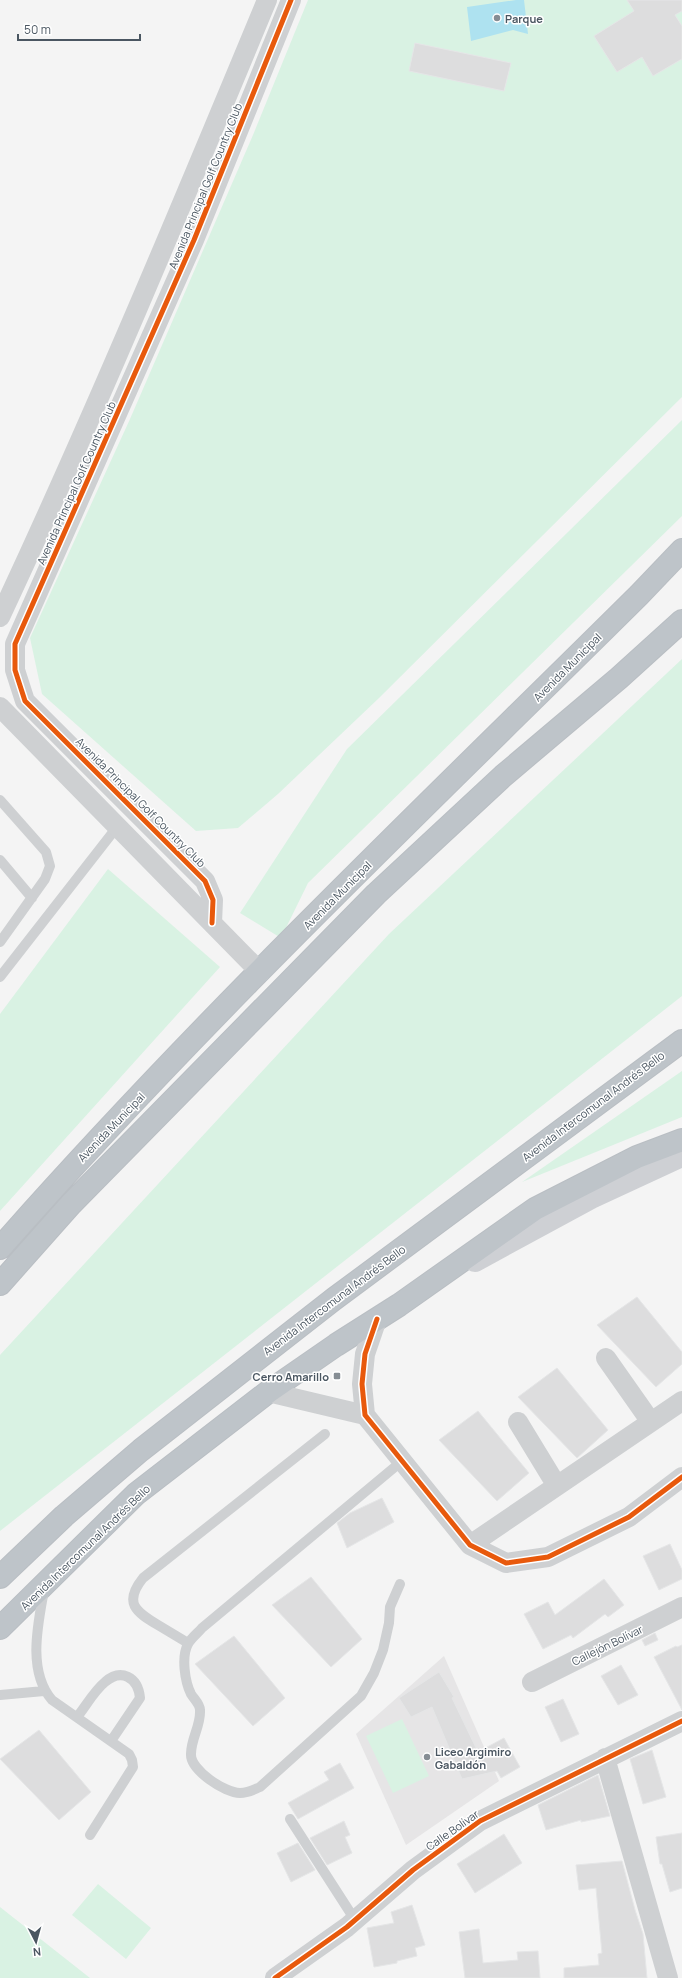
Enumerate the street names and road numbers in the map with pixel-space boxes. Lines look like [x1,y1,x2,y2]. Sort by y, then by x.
street label: Avenida Principal Golf Country Club [165,100,245,271]
street label: Avenida Principal Golf Country Club [33,398,119,567]
street label: Avenida Municipal [530,630,604,704]
street label: Avenida Principal Golf Country Club [73,734,210,871]
street label: Avenida Municipal [300,858,374,932]
street label: Avenida Intercomunal Andrés Bello [519,1047,668,1165]
street label: Avenida Municipal [74,1089,148,1165]
street label: Avenida Intercomunal Andrés Bello [260,1241,409,1359]
street label: Avenida Intercomunal Andrés Bello [17,1481,153,1613]
street label: Callejón Bolívar [569,1621,645,1669]
street label: Calle Bolívar [423,1806,481,1854]

